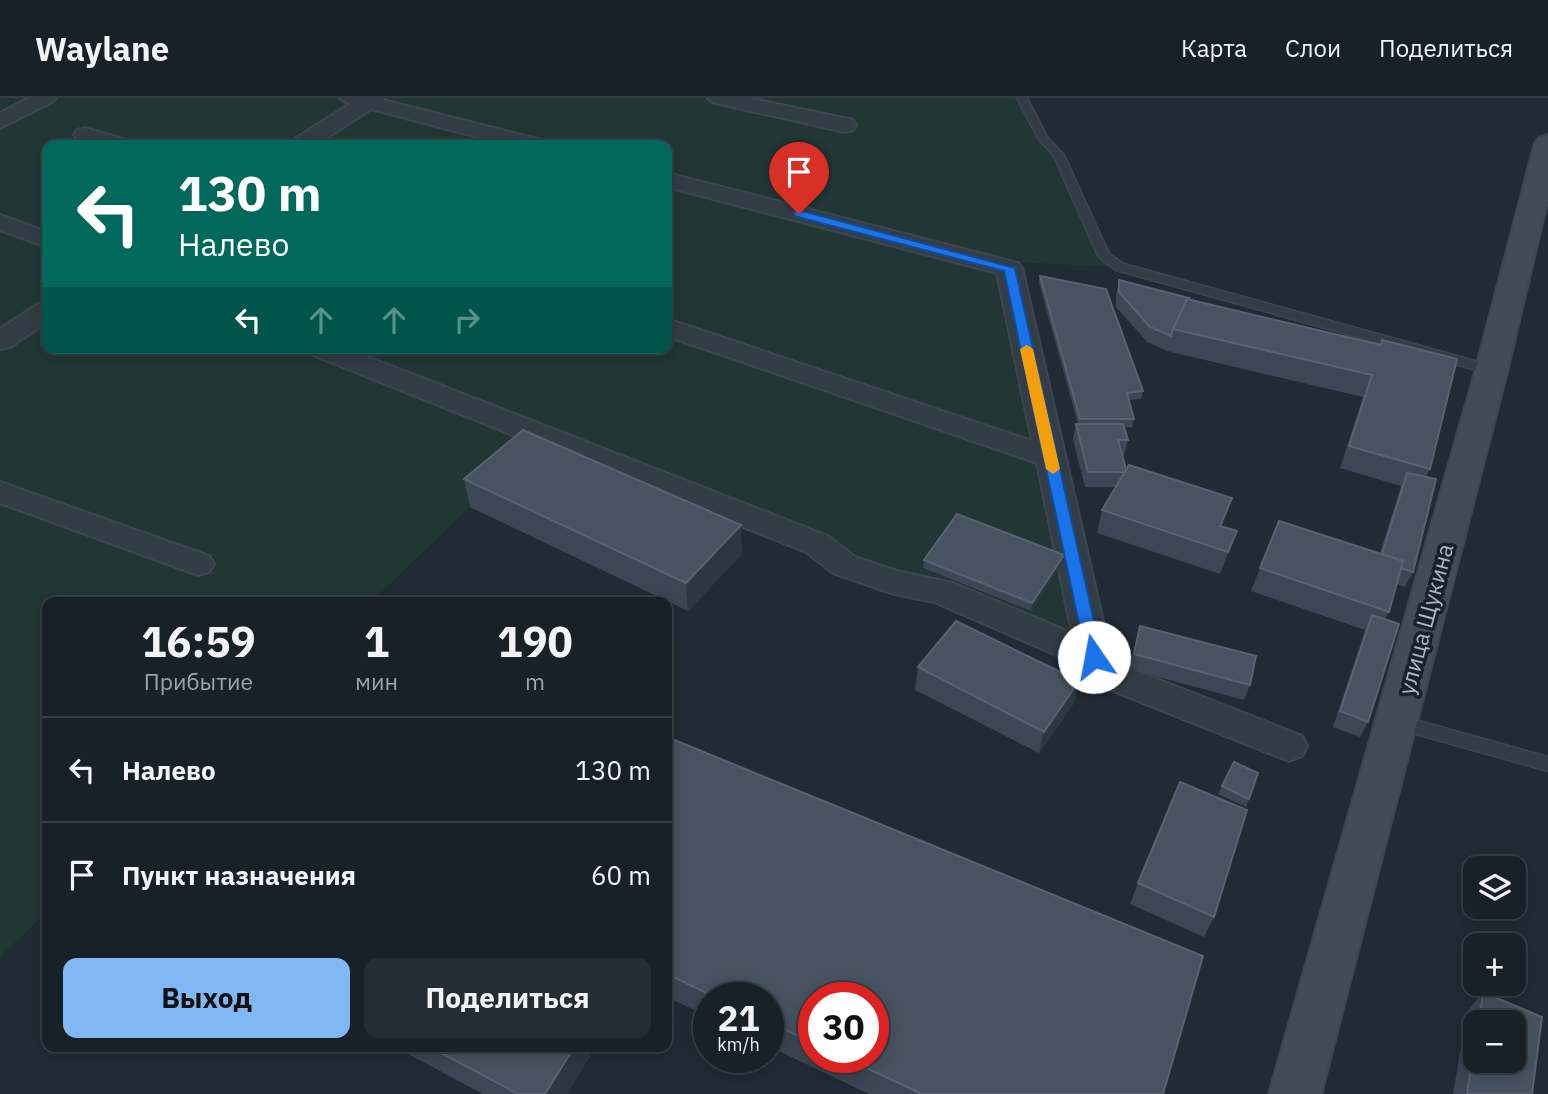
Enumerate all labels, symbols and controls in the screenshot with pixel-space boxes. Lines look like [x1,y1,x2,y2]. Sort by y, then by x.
text: Waylane [35,27,169,70]
text: Карта [1181,32,1247,64]
text: Слои [1285,32,1341,64]
text: Поделиться [1379,32,1513,64]
pin [769,142,829,214]
icon: arrive [780,153,818,191]
text: 130 m [178,161,322,224]
icon: left [63,168,154,259]
text: Налево [178,223,289,265]
icon: left [229,301,267,339]
icon: ahead [302,301,340,339]
icon: ahead [375,301,413,339]
icon: right [448,301,486,339]
street label: улица Щукина [1390,540,1460,698]
text: 16:59 [141,614,256,669]
text: 1 [364,614,389,669]
text: 190 [497,614,573,669]
position arrow [1057,620,1131,694]
text: Прибытие [144,666,253,696]
text: мин [355,666,398,696]
text: m [525,666,545,696]
icon: left [63,751,101,789]
text: Налево [122,753,216,787]
text: 130 m [575,753,651,787]
icon: arrive [63,856,101,894]
map controls [1463,856,1526,1073]
button: layers [1463,856,1526,919]
text: Пункт назначения [122,858,356,892]
text: 60 m [591,858,651,892]
button: + [1463,933,1526,996]
button: Выход [63,958,350,1038]
button: Поделиться [364,958,651,1038]
speed limit sign: 30 [798,982,889,1073]
text: 21 [717,995,760,1041]
button: − [1463,1010,1526,1073]
text: km/h [717,1033,760,1056]

